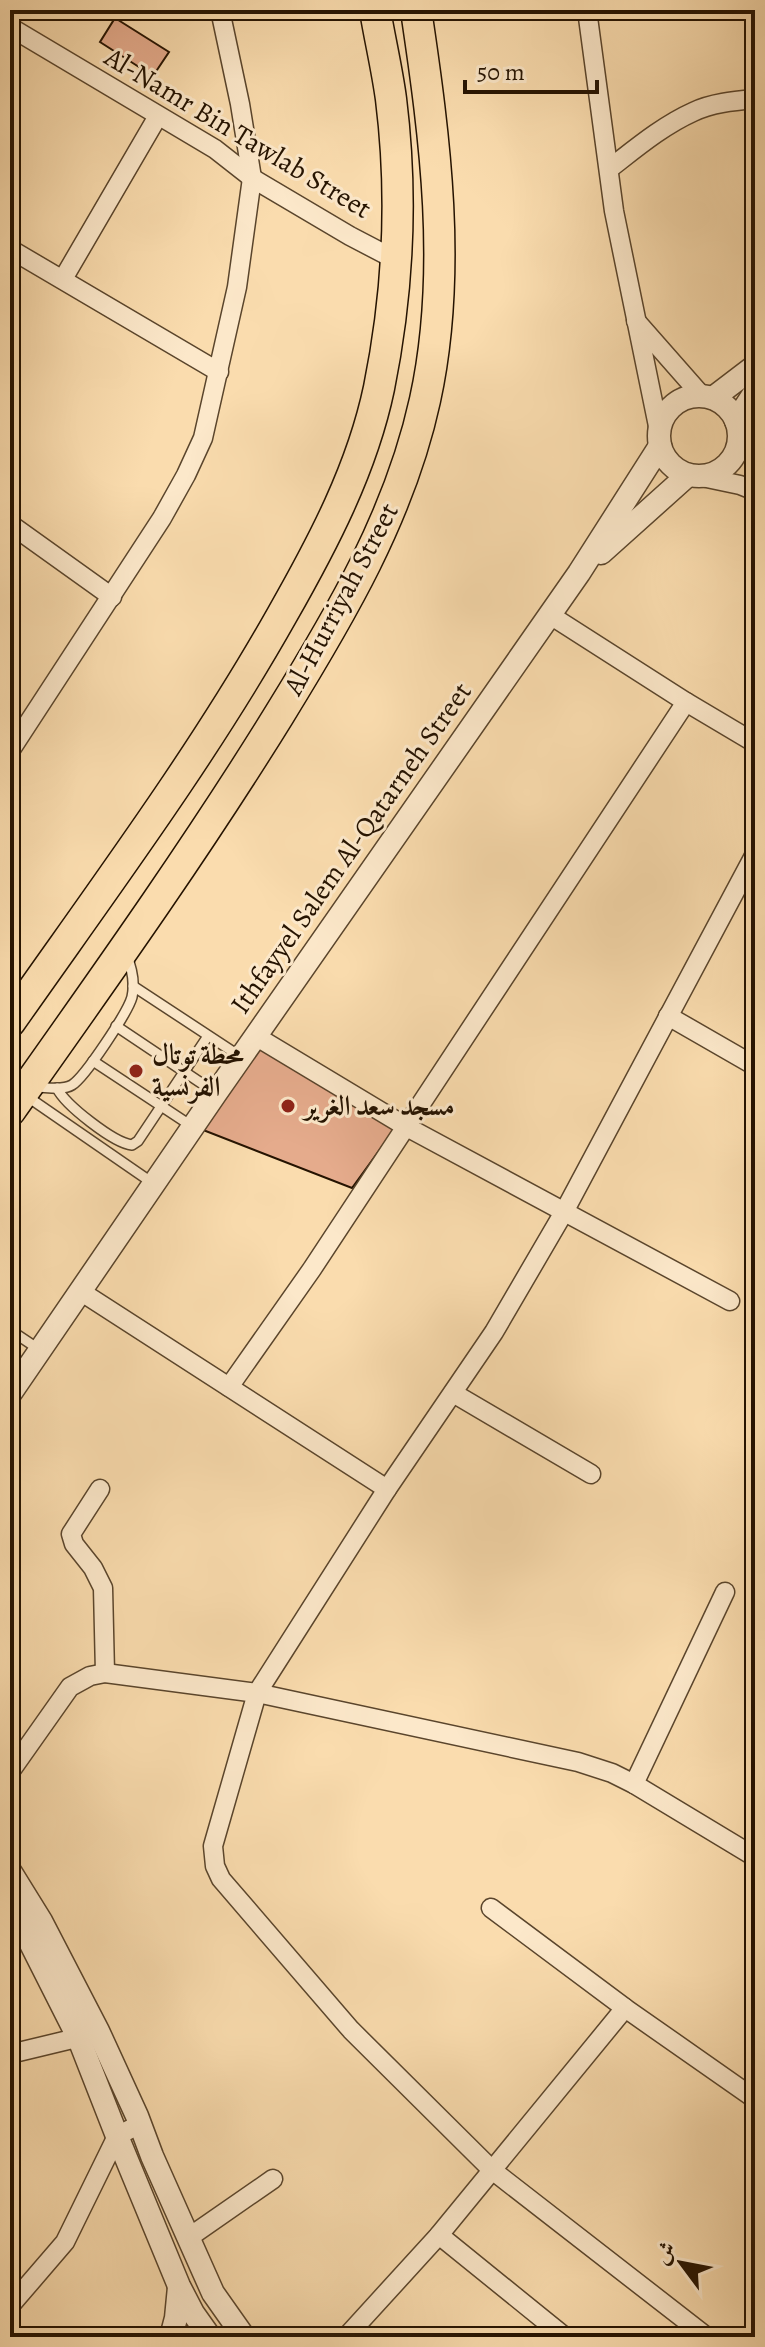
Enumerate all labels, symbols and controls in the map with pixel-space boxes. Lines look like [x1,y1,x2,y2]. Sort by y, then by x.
street label: Al-Namr Bin Tawlab Street [97,38,378,228]
scale bar [465,44,597,94]
text: 50 m [477,56,525,88]
street label: Al-Hurriyah Street [274,496,408,703]
street label: Ithfayyel Salem Al-Qatarneh Street [222,675,480,1021]
place label: محطة توتال الفرنسية [152,1036,245,1106]
marker: محطة توتال الفرنسية [127,1062,145,1080]
place label: مسجد سعد الغرير [301,1087,455,1125]
marker: مسجد سعد الغرير [279,1097,297,1115]
north arrow [641,2223,721,2303]
text: ش [646,2236,683,2270]

